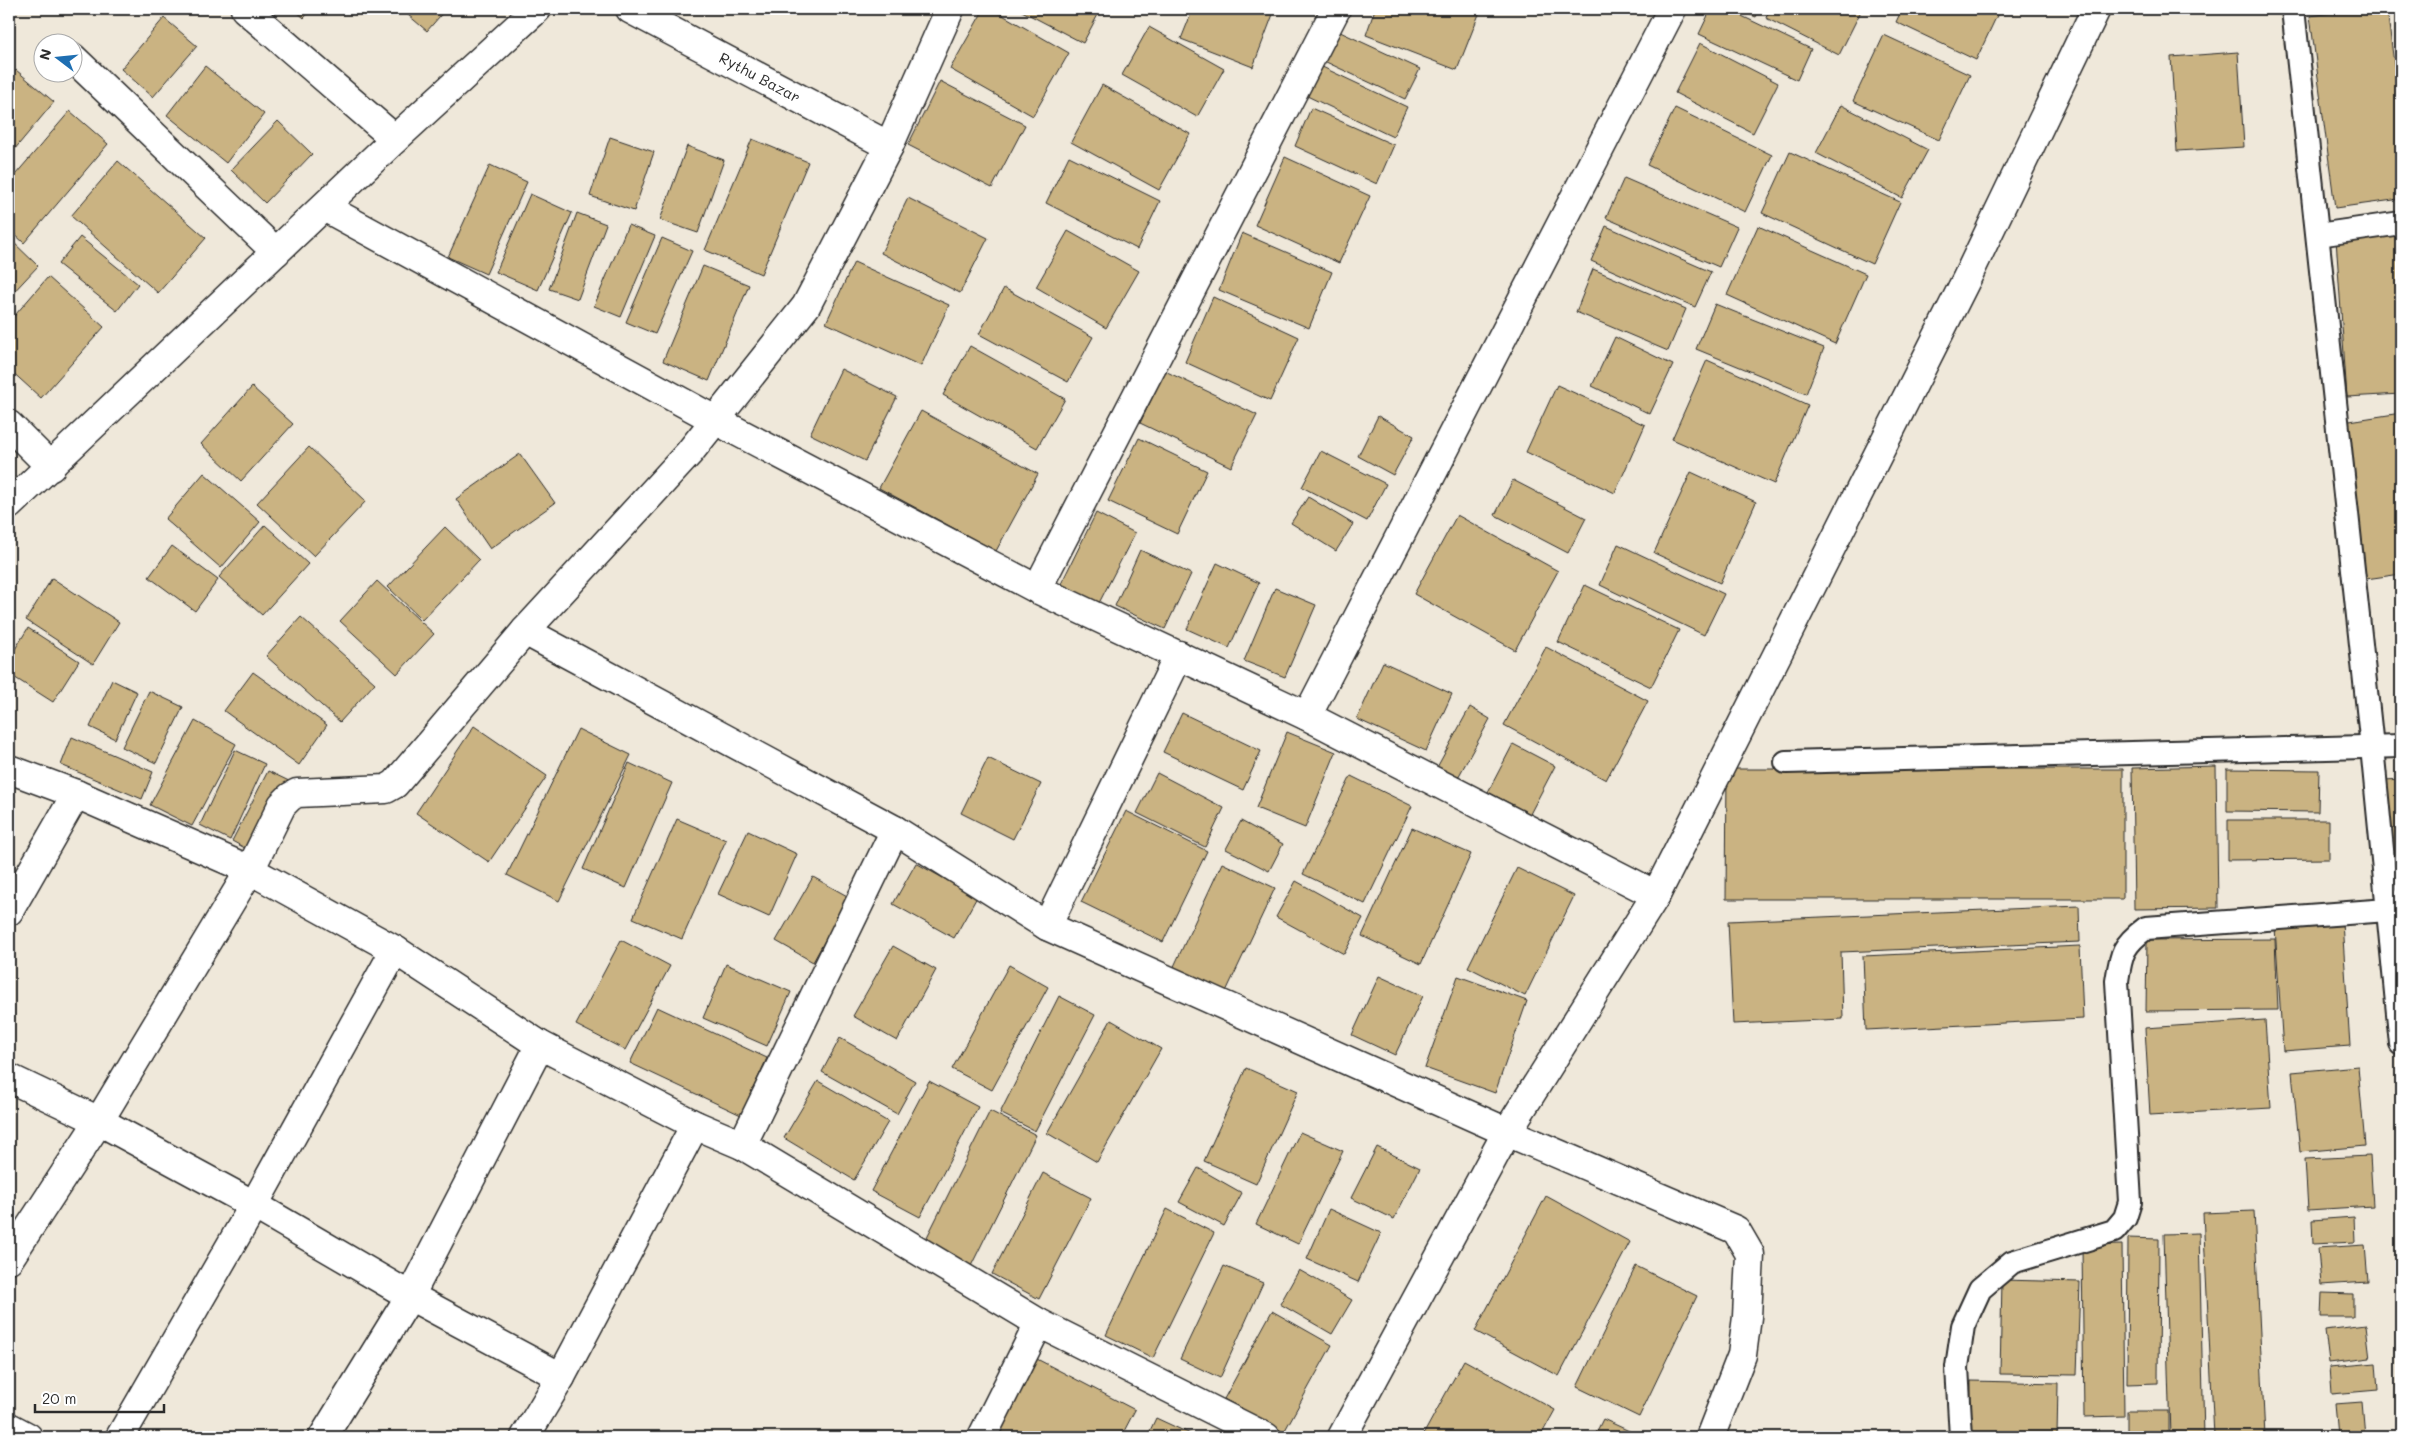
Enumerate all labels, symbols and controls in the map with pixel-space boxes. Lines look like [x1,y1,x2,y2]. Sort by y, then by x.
north arrow [32,32,82,82]
text: N [34,47,56,62]
street label: Rythu Bazar [716,47,804,107]
scale bar [35,1381,164,1413]
text: 20 m [42,1388,76,1408]

